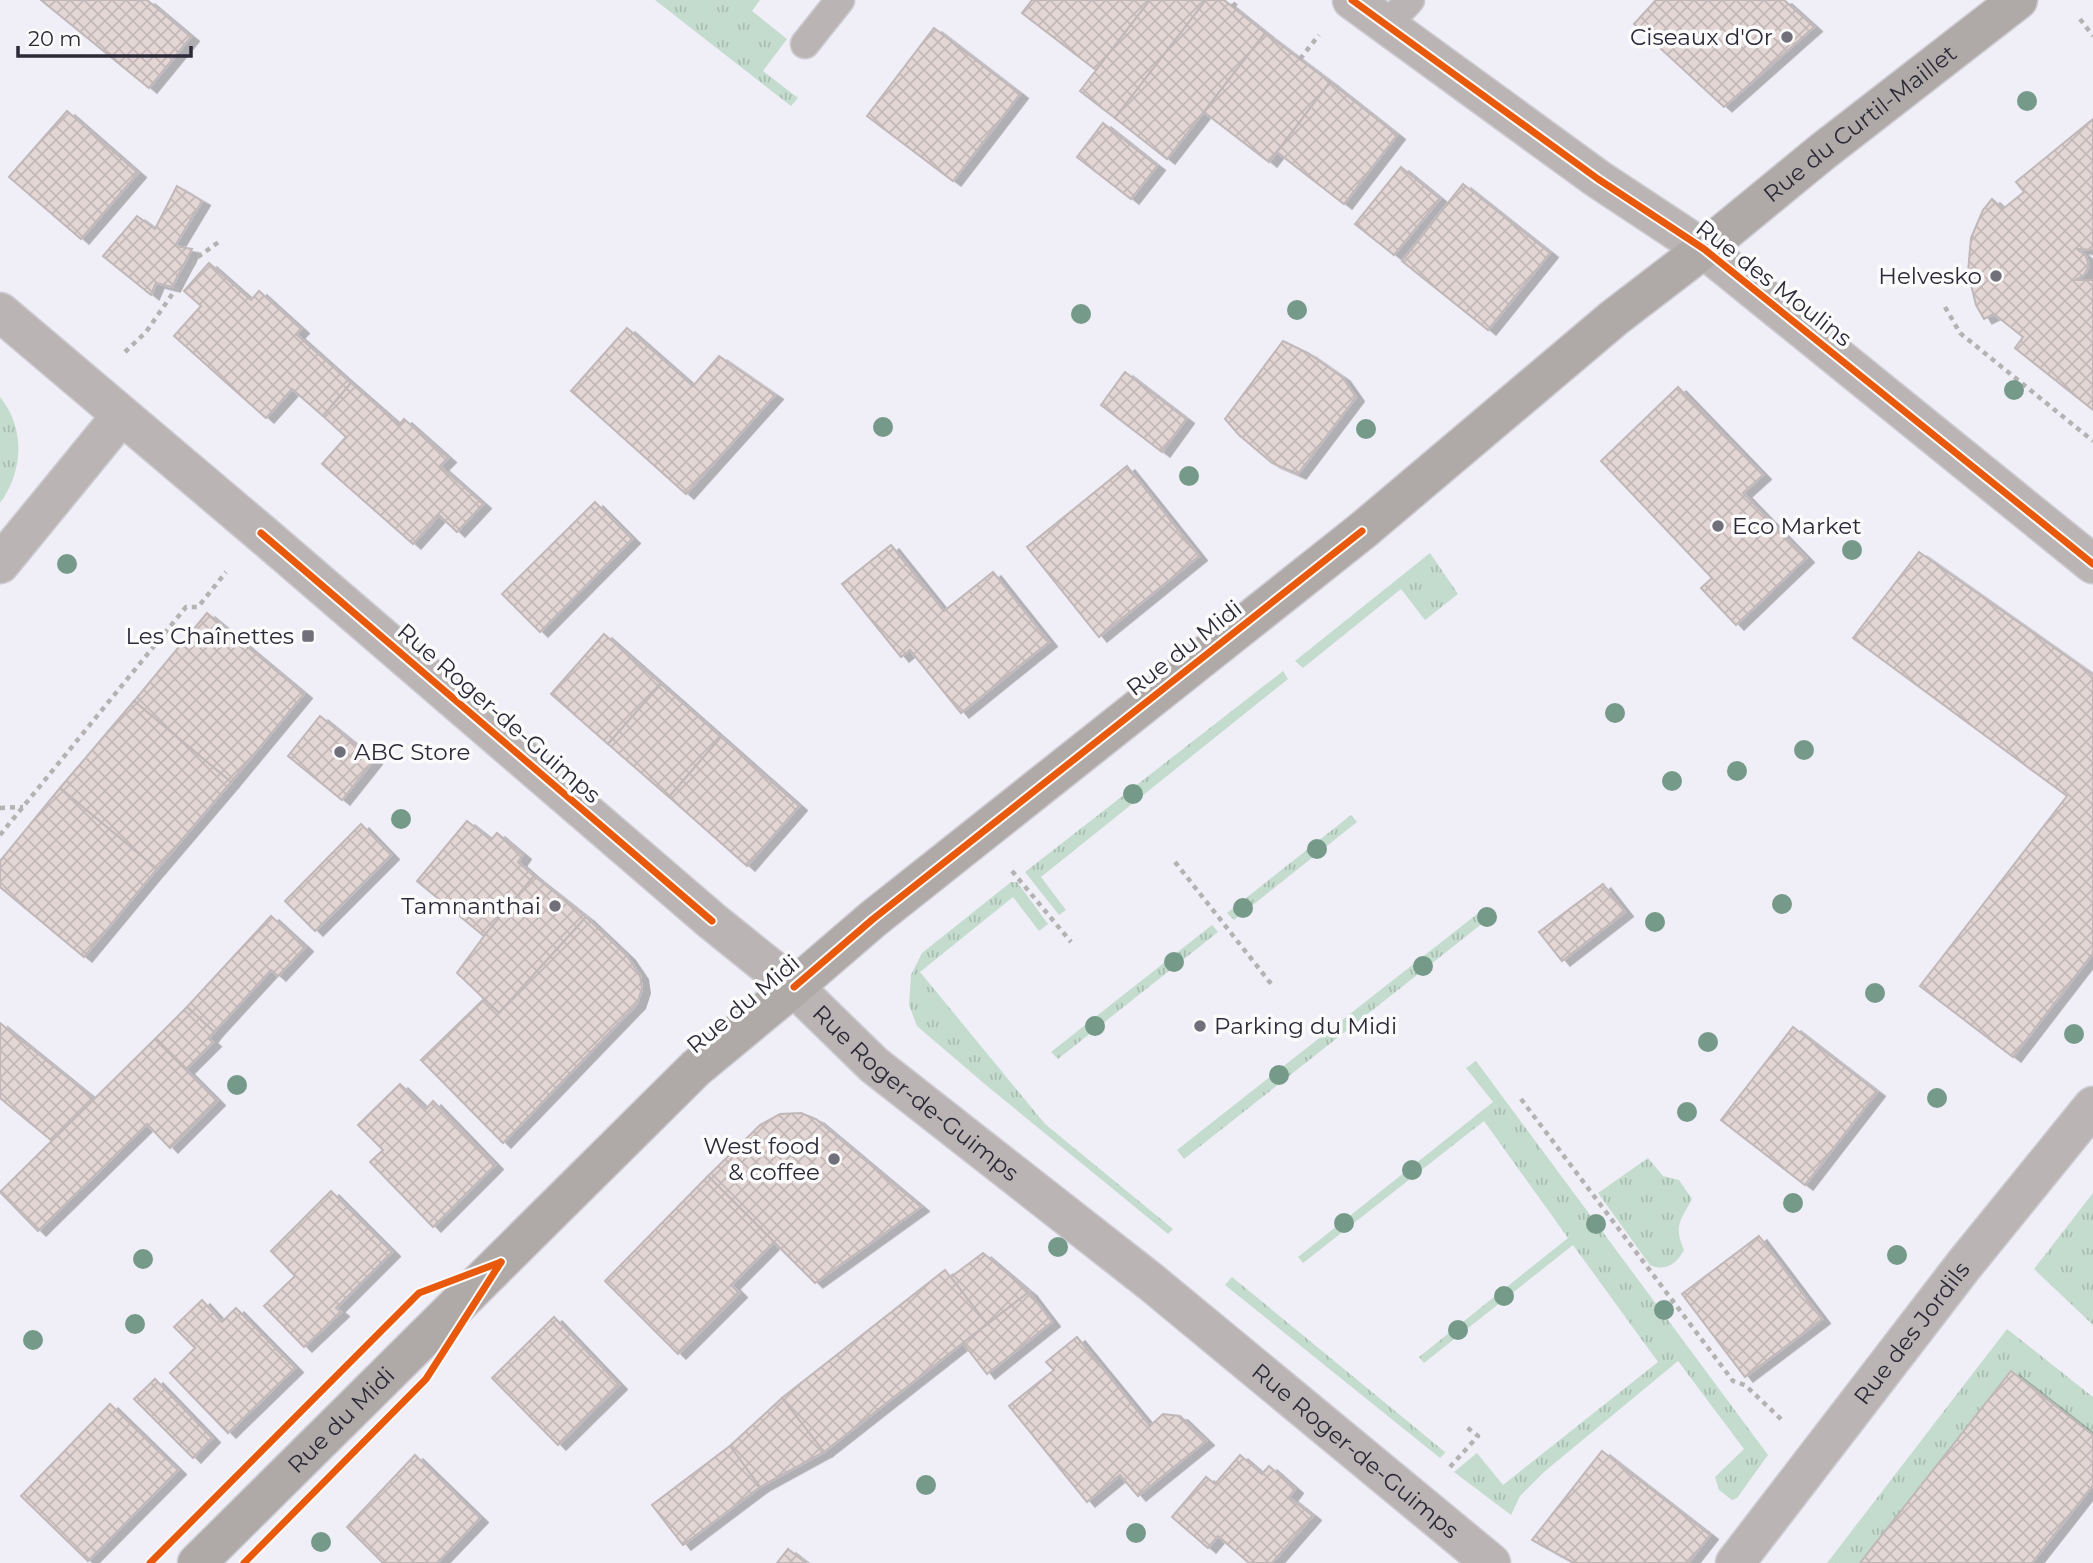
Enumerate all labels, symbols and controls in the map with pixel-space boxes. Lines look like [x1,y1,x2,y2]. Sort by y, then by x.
scale bar [18,14,191,58]
place label: Ciseaux d'Or [1630,23,1773,51]
text: 20 m [28,26,82,51]
marker: Ciseaux d'Or [1779,29,1795,45]
street label: Rue du Curtil-Maillet [1758,39,1962,208]
street label: Rue des Moulins [1691,214,1857,352]
place label: Helvesko [1878,262,1982,290]
marker: Helvesko [1988,268,2004,284]
place label: Eco Market [1732,512,1861,540]
marker: Eco Market [1710,518,1726,534]
street label: Rue du Midi [1121,594,1247,702]
street label: Rue Roger-de-Guimps [392,617,606,809]
place label: Les Chaînettes [125,622,294,650]
marker: Les Chaînettes [300,628,316,644]
place label: ABC Store [354,738,470,766]
marker: ABC Store [332,744,348,760]
place label: Tamnanthai [401,892,541,920]
marker: Tamnanthai [547,898,563,914]
street label: Rue du Midi [681,949,805,1059]
street label: Rue Roger-de-Guimps [807,999,1024,1187]
place label: Parking du Midi [1214,1012,1397,1040]
marker: Parking du Midi [1192,1018,1208,1034]
place label: West food & coffee [703,1132,820,1186]
marker: West food & coffee [826,1151,842,1167]
street label: Rue des Jordils [1848,1256,1975,1410]
street label: Rue Roger-de-Guimps [1246,1357,1465,1545]
street label: Rue du Midi [282,1361,400,1479]

